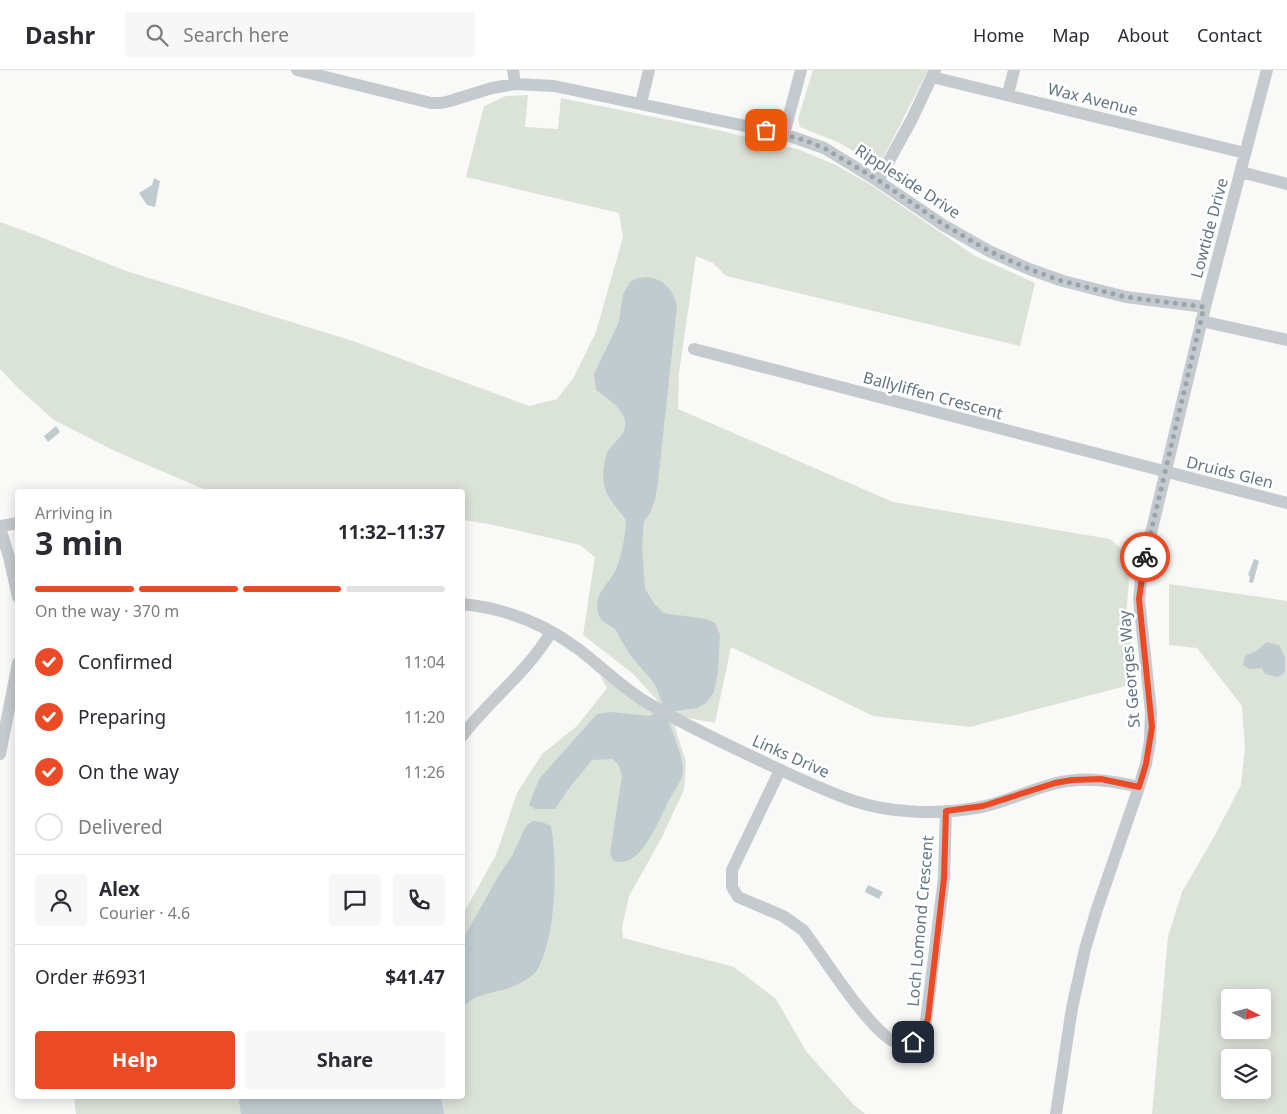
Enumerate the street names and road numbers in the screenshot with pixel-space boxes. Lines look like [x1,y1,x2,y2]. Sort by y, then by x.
street label: Wax Avenue [1046,77,1140,121]
street label: Rippleside Drive [851,139,965,223]
street label: Lowtide Drive [1185,175,1233,281]
street label: Ballyliffen Crescent [861,366,1005,424]
street label: Druids Glen [1184,451,1276,493]
street label: St Georges Way [1113,608,1145,729]
street label: Links Drive [749,729,833,783]
street label: Loch Lomond Crescent [902,834,938,1008]

